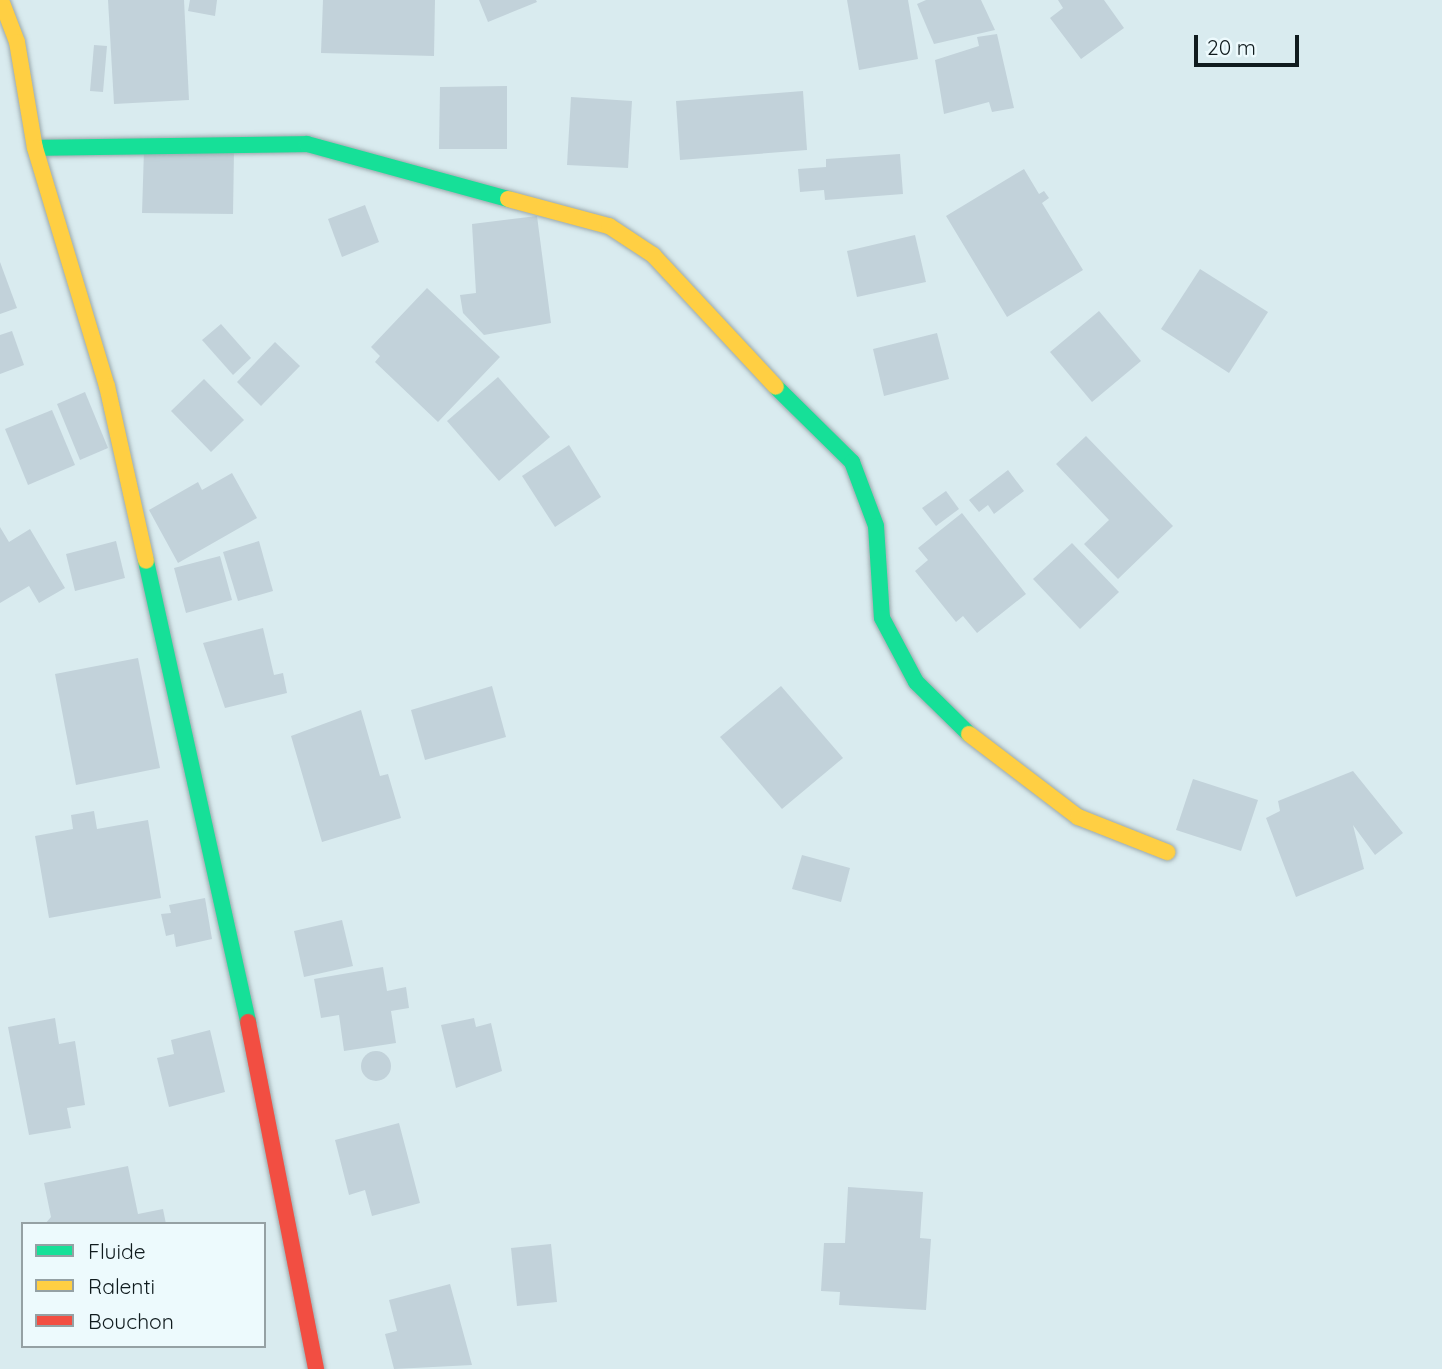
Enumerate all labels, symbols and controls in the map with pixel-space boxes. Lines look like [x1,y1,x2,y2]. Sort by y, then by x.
scale bar [1197,21,1302,65]
text: 20 m [1207,34,1256,60]
legend [21,1222,266,1348]
text: Fluide [88,1238,146,1264]
text: Ralenti [88,1273,155,1299]
text: Bouchon [88,1308,174,1334]

